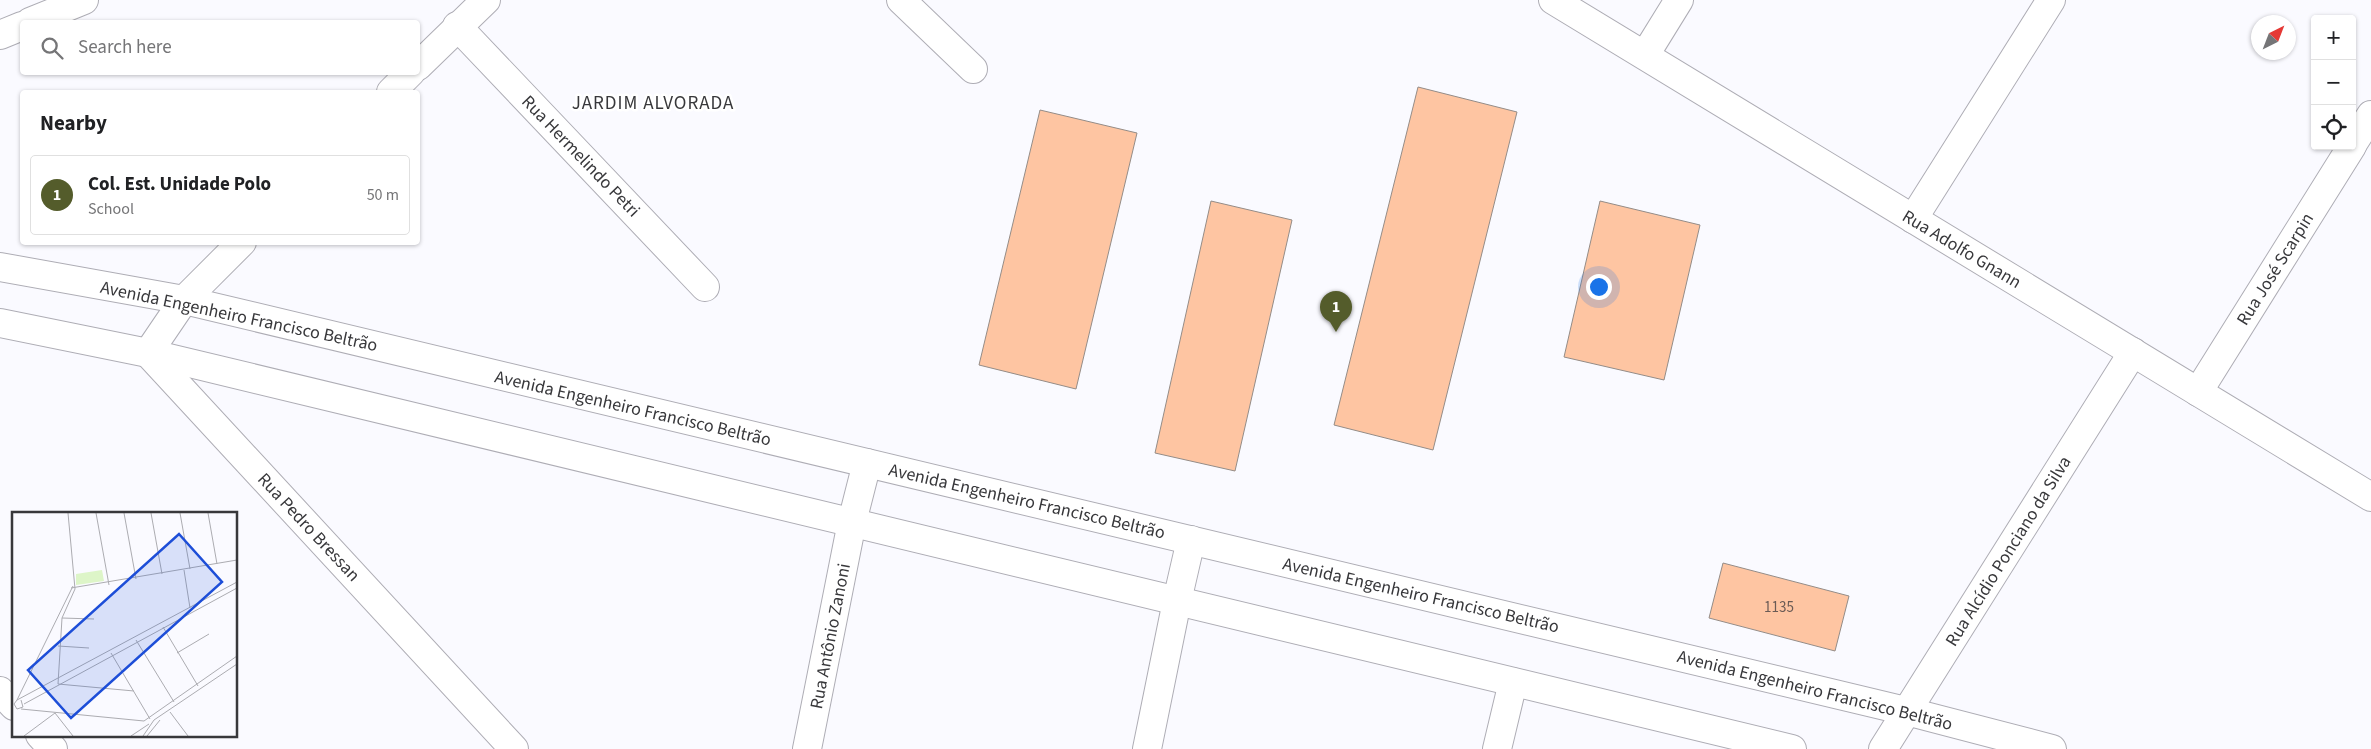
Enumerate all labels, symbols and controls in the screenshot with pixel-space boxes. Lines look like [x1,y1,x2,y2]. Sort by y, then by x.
north arrow [2251,15,2296,60]
map controls [2311,15,2356,150]
button: + [2311,15,2356,60]
search box [20,20,420,75]
icon: search [38,34,66,62]
text: Search here [78,34,172,61]
button: − [2311,60,2356,105]
street label: Rua Hermelindo Petri [516,90,646,223]
district label: JARDIM ALVORADA [572,90,734,117]
button: locate [2311,105,2356,150]
text: Nearby [40,108,107,138]
text: Col. Est. Unidade Polo [88,171,271,198]
text: 1 [53,184,61,206]
text: 50 m [367,184,399,206]
text: School [88,198,134,220]
street label: Rua Adolfo Gnann [1897,204,2026,295]
street label: Rua José Scarpin [2231,208,2320,330]
your location [1586,274,1612,300]
street label: Avenida Engenheiro Francisco Beltrão [98,275,380,358]
pin: 1 [1320,291,1352,332]
street label: Avenida Engenheiro Francisco Beltrão [492,364,773,452]
street label: Rua Alcídio Ponciano da Silva [1939,451,2077,651]
street label: Avenida Engenheiro Francisco Beltrão [886,457,1167,545]
street label: Rua Pedro Bressan [252,467,366,587]
inset map [12,512,238,736]
street label: Avenida Engenheiro Francisco Beltrão [1280,551,1561,639]
street label: Rua Antônio Zanoni [804,561,857,711]
house number: 1135 [1764,597,1794,618]
street label: Avenida Engenheiro Francisco Beltrão [1675,644,1955,737]

